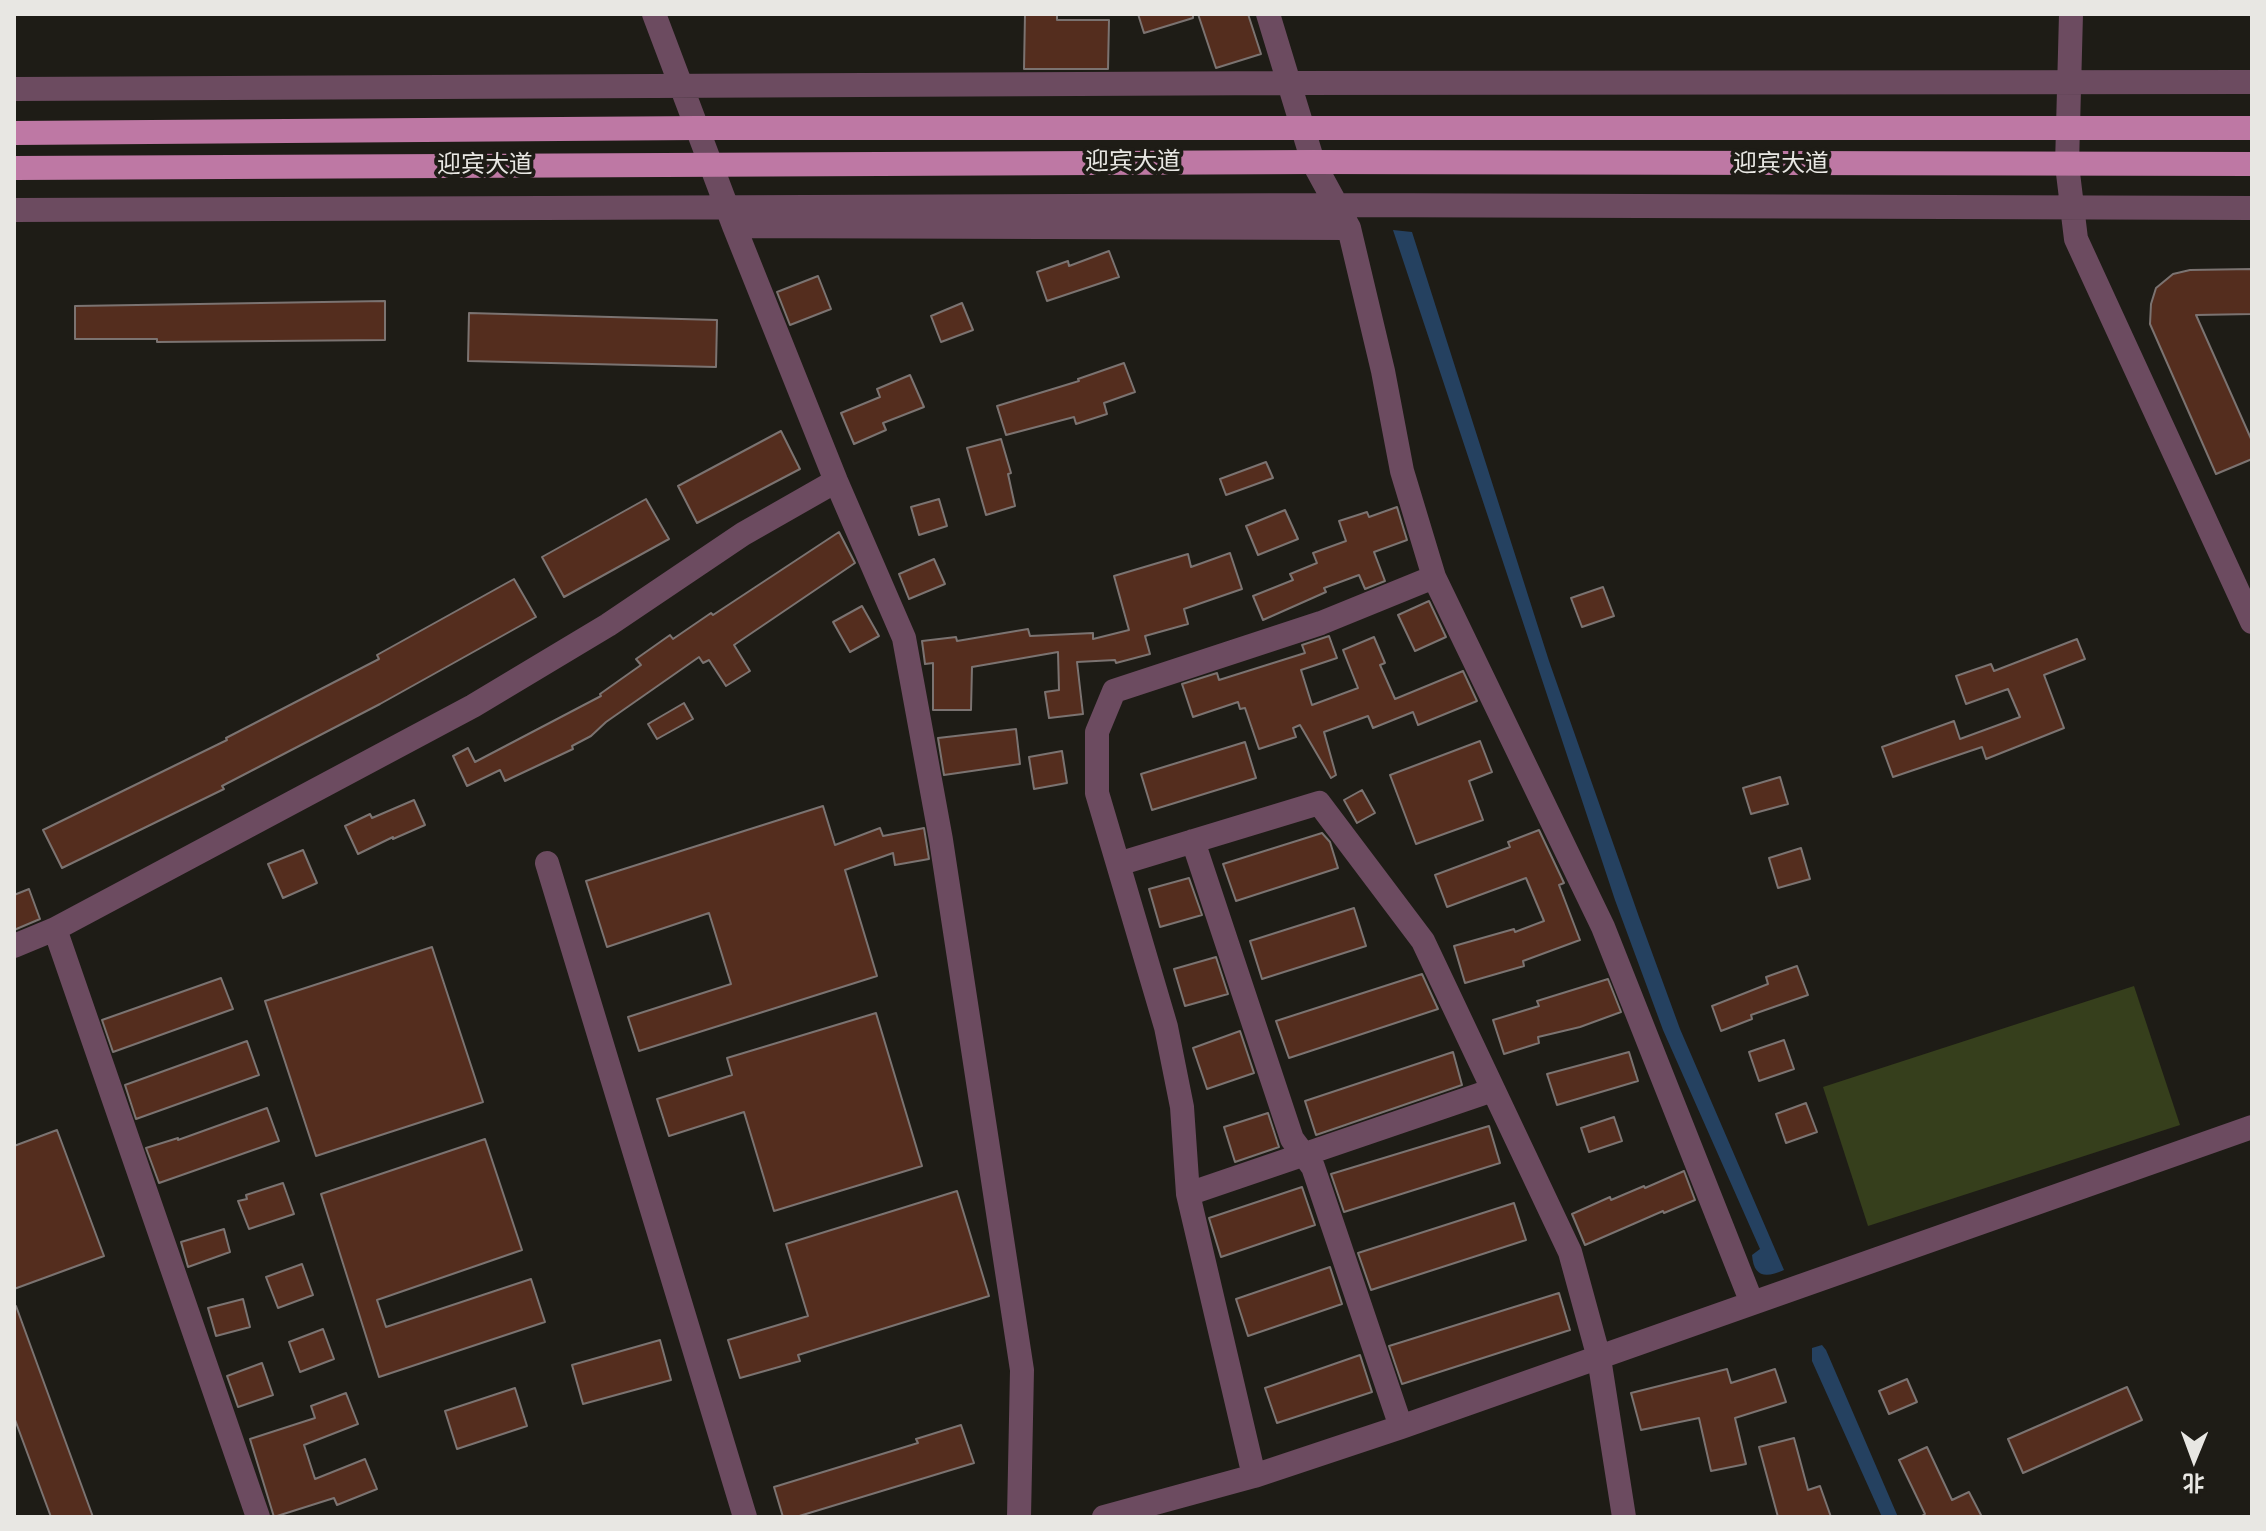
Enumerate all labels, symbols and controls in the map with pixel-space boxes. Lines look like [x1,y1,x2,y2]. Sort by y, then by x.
street label: 迎宾大道 [1085,148,1181,176]
street label: 迎宾大道 [1733,150,1829,178]
street label: 迎宾大道 [437,151,533,179]
north arrow [2154,1419,2234,1499]
text: 北 [2182,1469,2205,1497]

